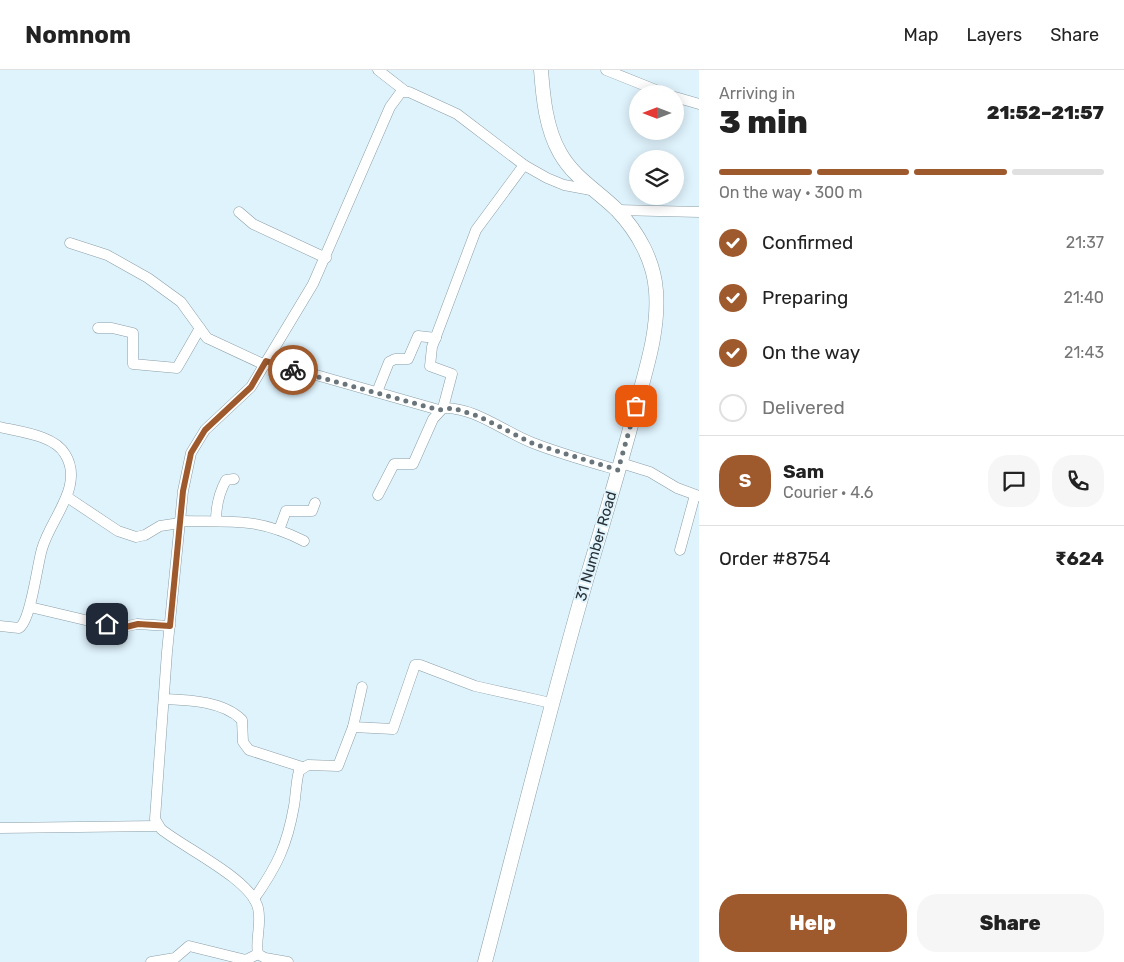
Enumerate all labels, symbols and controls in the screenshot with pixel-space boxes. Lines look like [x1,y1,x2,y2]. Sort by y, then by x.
text: Nomnom [25,21,131,49]
text: Map [904,24,939,46]
text: Layers [967,24,1022,46]
text: Share [1050,24,1099,46]
text: Arriving in [719,84,795,103]
north arrow [629,85,684,140]
map controls [629,85,684,205]
text: 21:52–21:57 [987,101,1104,124]
text: 3 min [719,103,808,141]
button: layers [629,150,684,205]
text: On the way · 300 m [719,183,862,202]
icon: check [719,229,747,257]
text: Confirmed [762,231,853,254]
text: 21:37 [1066,233,1104,252]
icon: check [719,284,747,312]
text: Preparing [762,286,848,309]
text: 21:40 [1064,288,1104,307]
icon: check [719,339,747,367]
text: On the way [762,341,860,364]
text: 21:43 [1064,343,1104,362]
courier [268,345,318,395]
icon: bike [279,356,307,384]
pin [615,385,657,427]
icon: bag [622,392,650,420]
text: Delivered [762,396,845,419]
button: chat [988,455,1040,507]
button: phone [1052,455,1104,507]
text: Sam [783,460,824,483]
text: S [739,469,751,492]
text: Courier · 4.6 [783,483,873,502]
street label: 31 Number Road [572,489,620,603]
text: Order #8754 [719,547,830,570]
text: ₹624 [1055,547,1104,570]
pin [86,603,128,645]
icon: home [93,610,121,638]
button: Help [719,894,907,952]
button: Share [917,894,1104,952]

